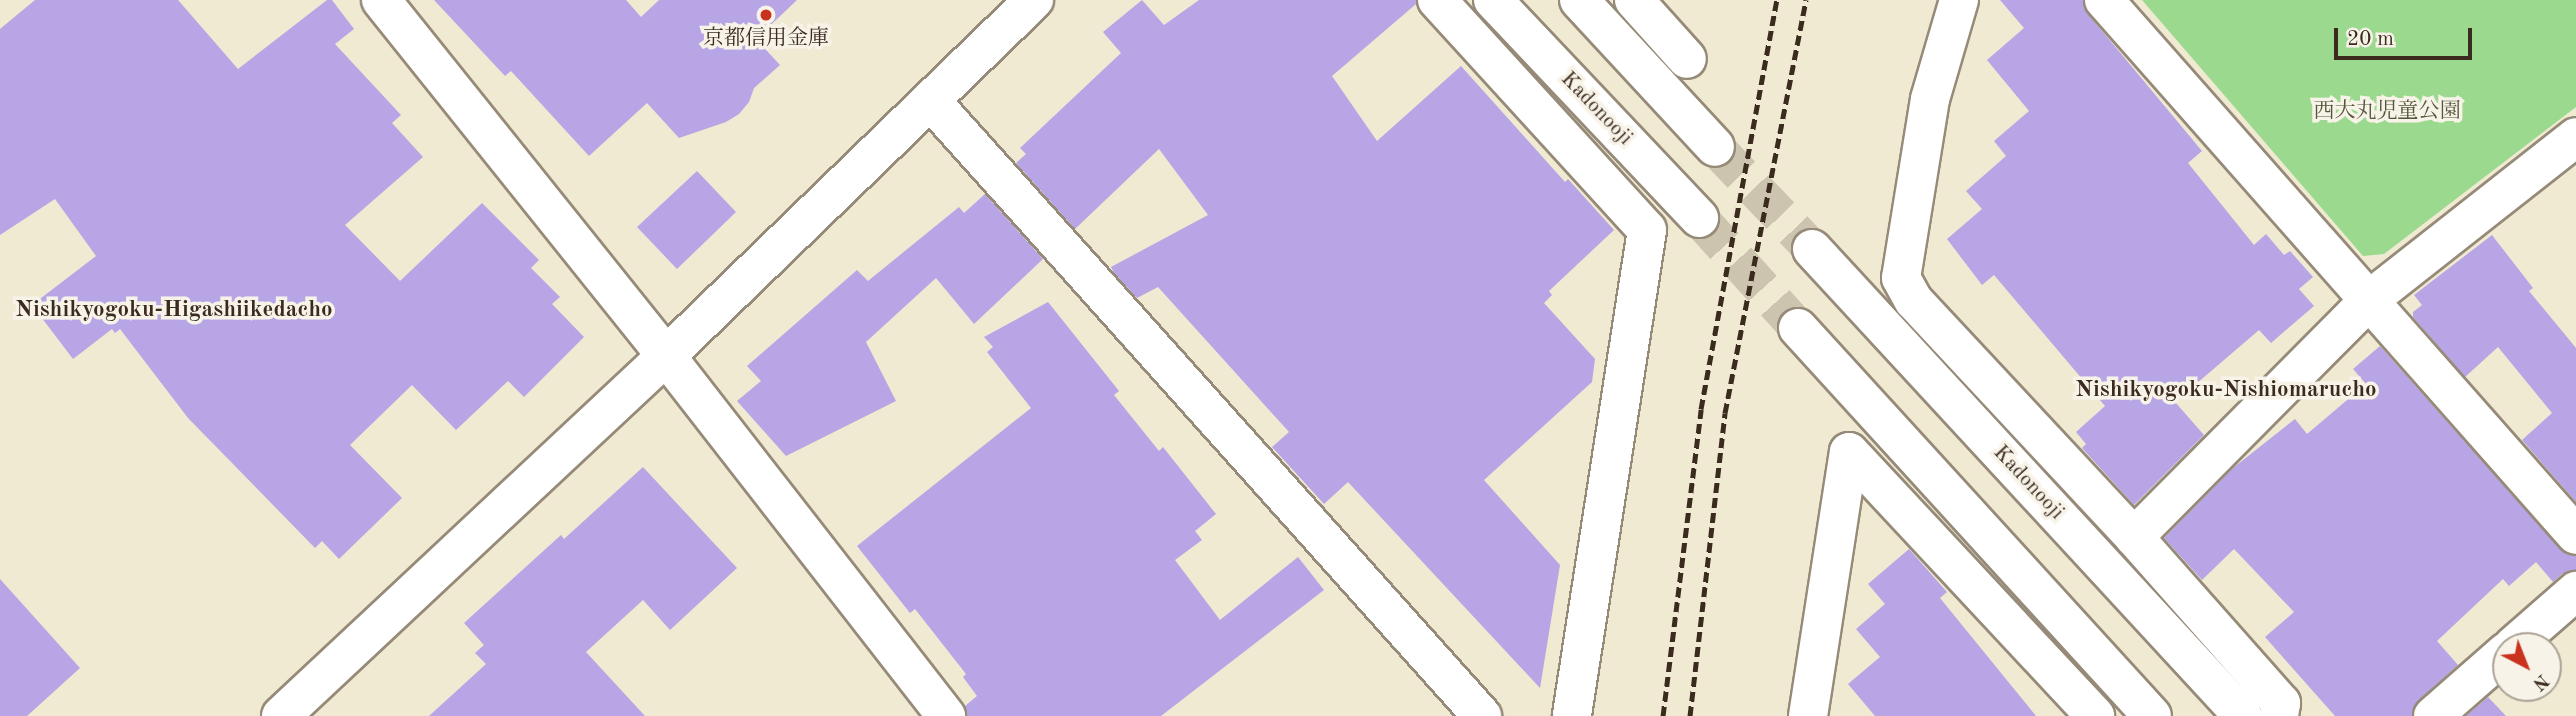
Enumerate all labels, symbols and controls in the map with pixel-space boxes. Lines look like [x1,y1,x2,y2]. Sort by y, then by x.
marker: 京都信用金庫 [758,7,774,23]
scale bar [2338,14,2476,58]
place label: 京都信用金庫 [703,26,829,52]
text: 20 m [2347,29,2394,50]
street label: Kadonooji [1555,67,1637,151]
park label: 西大丸児童公園 [2314,99,2460,125]
district label: Nishikyogoku-Higashiikedacho [15,296,333,324]
district label: Nishikyogoku-Nishiomarucho [2075,376,2377,404]
street label: Kadonooji [1987,441,2069,525]
north arrow [2492,632,2562,702]
text: N [2528,670,2552,693]

